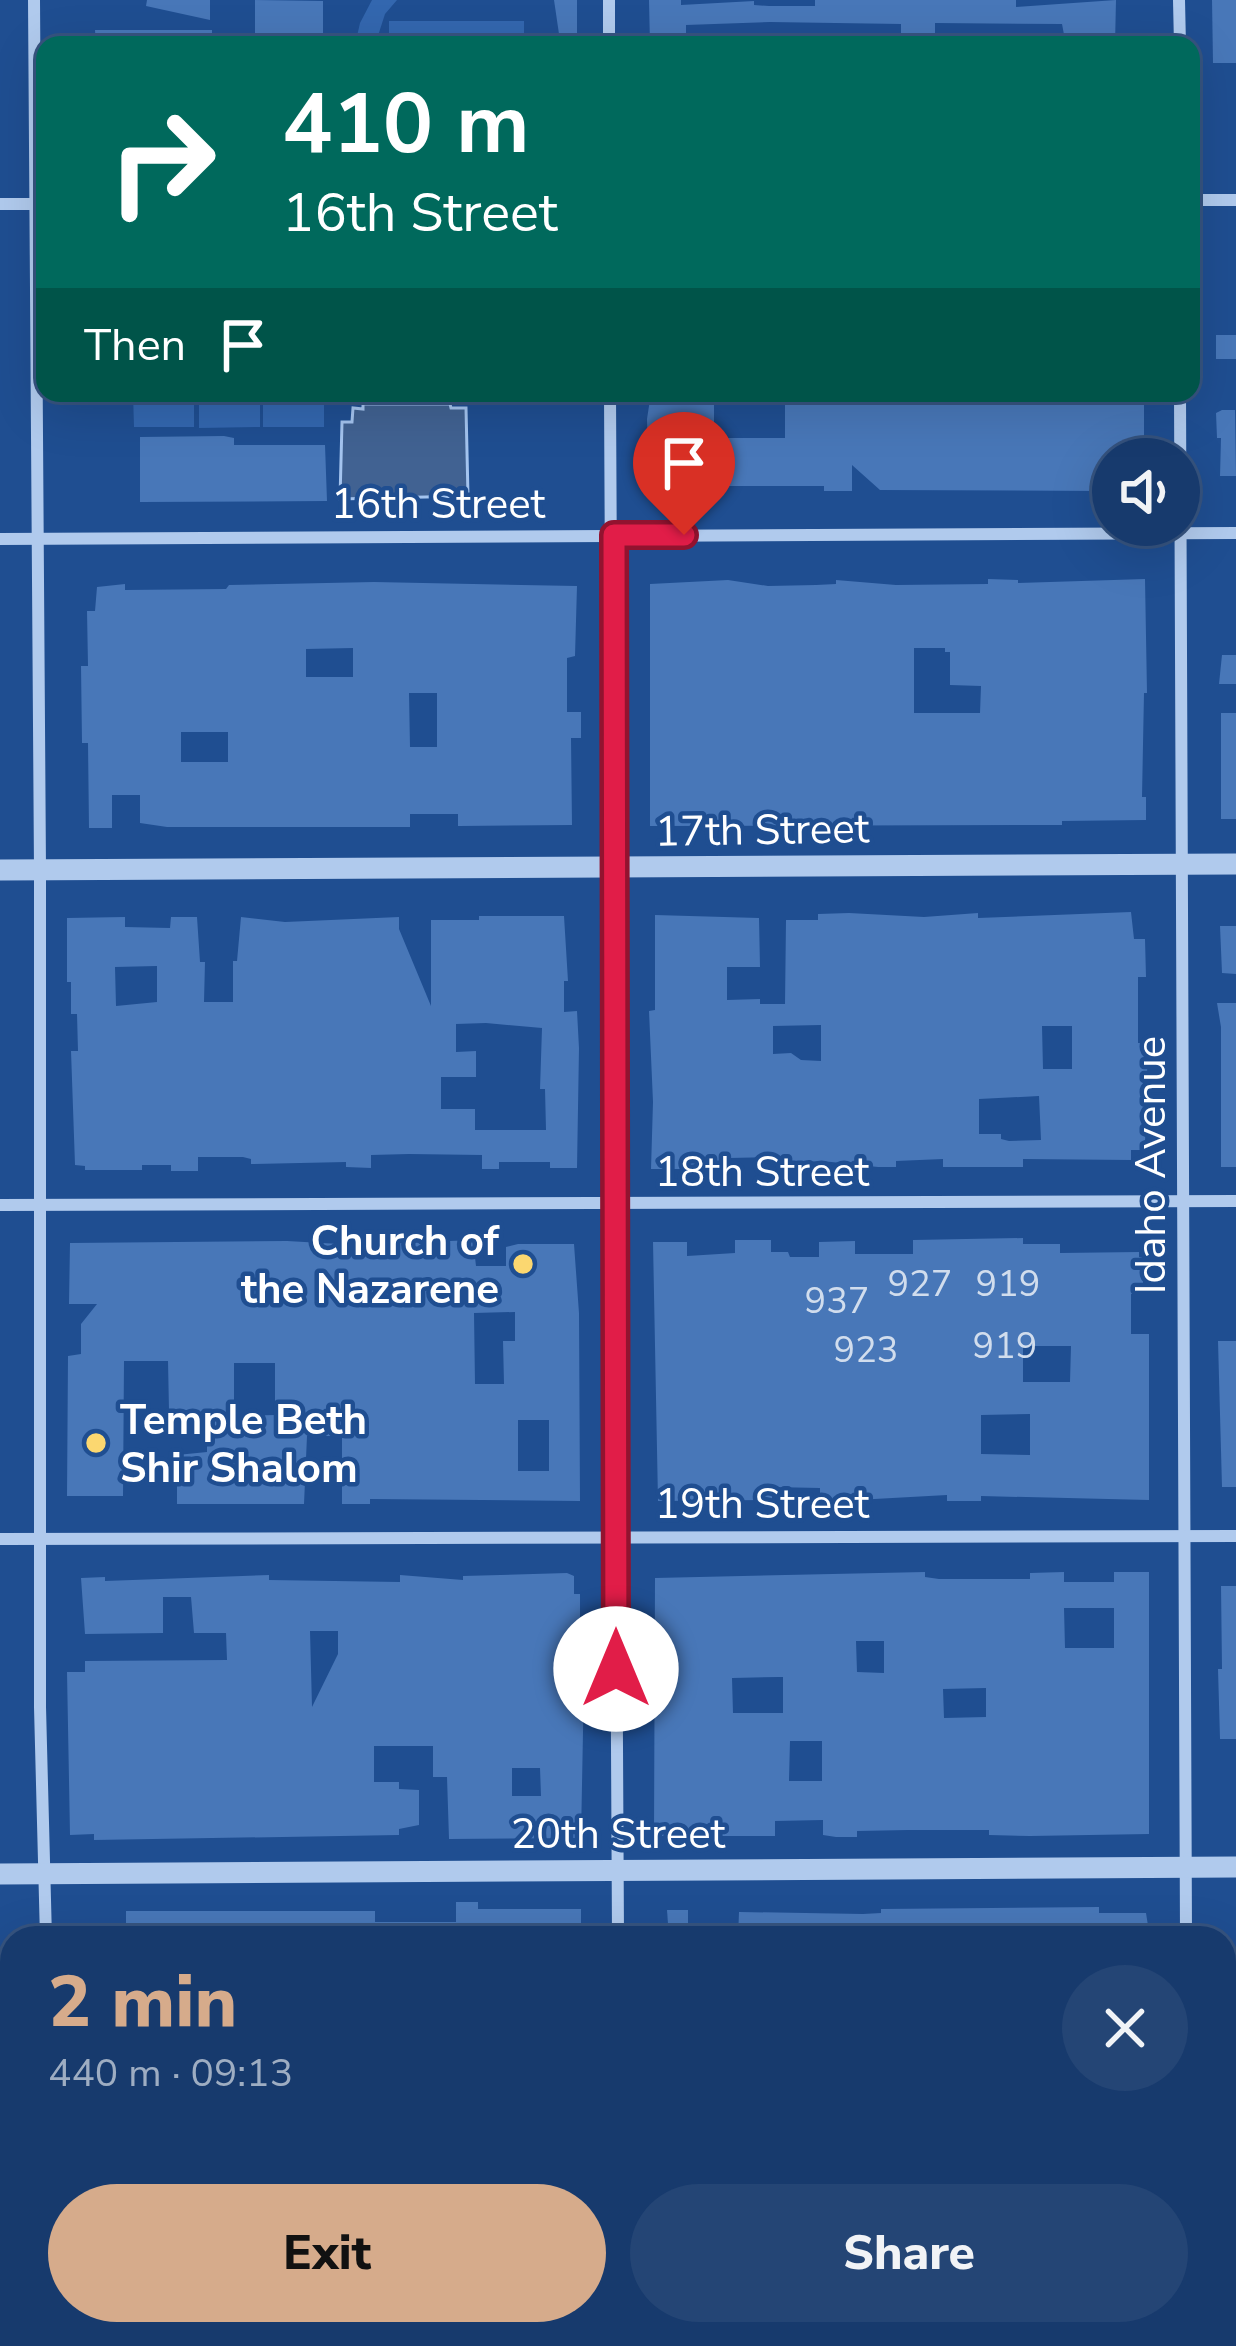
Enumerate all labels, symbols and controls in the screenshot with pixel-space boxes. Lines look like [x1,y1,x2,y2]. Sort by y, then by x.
text: 410 m [282,67,530,182]
icon: right [84,84,240,240]
text: 16th Street [282,176,558,250]
icon: arrive [210,312,276,378]
text: Then [84,315,186,376]
pin [633,412,735,535]
icon: arrive [651,430,717,496]
map controls [1092,438,1200,546]
button: sound [1092,438,1200,546]
street label: 16th Street [331,476,545,533]
street label: 17th Street [654,800,870,861]
street label: Idaho Avenue [1123,1036,1180,1294]
street label: 18th Street [655,1144,869,1201]
place label: Church of the Nazarene [241,1213,500,1318]
marker: Church of the Nazarene [510,1251,536,1277]
house number: 927 [888,1260,952,1309]
house number: 919 [976,1260,1040,1309]
house number: 937 [805,1277,869,1326]
house number: 919 [973,1322,1037,1371]
house number: 923 [834,1326,898,1375]
place label: Temple Beth Shir Shalom [120,1392,367,1497]
marker: Temple Beth Shir Shalom [83,1430,109,1456]
street label: 19th Street [655,1476,869,1533]
position arrow [553,1606,679,1732]
street label: 20th Street [511,1806,725,1863]
text: 2 min [48,1953,237,2051]
button: close [1062,1965,1188,2091]
text: 440 m · 09:13 [48,2047,293,2100]
button: Exit [48,2184,606,2322]
button: Share [630,2184,1188,2322]

